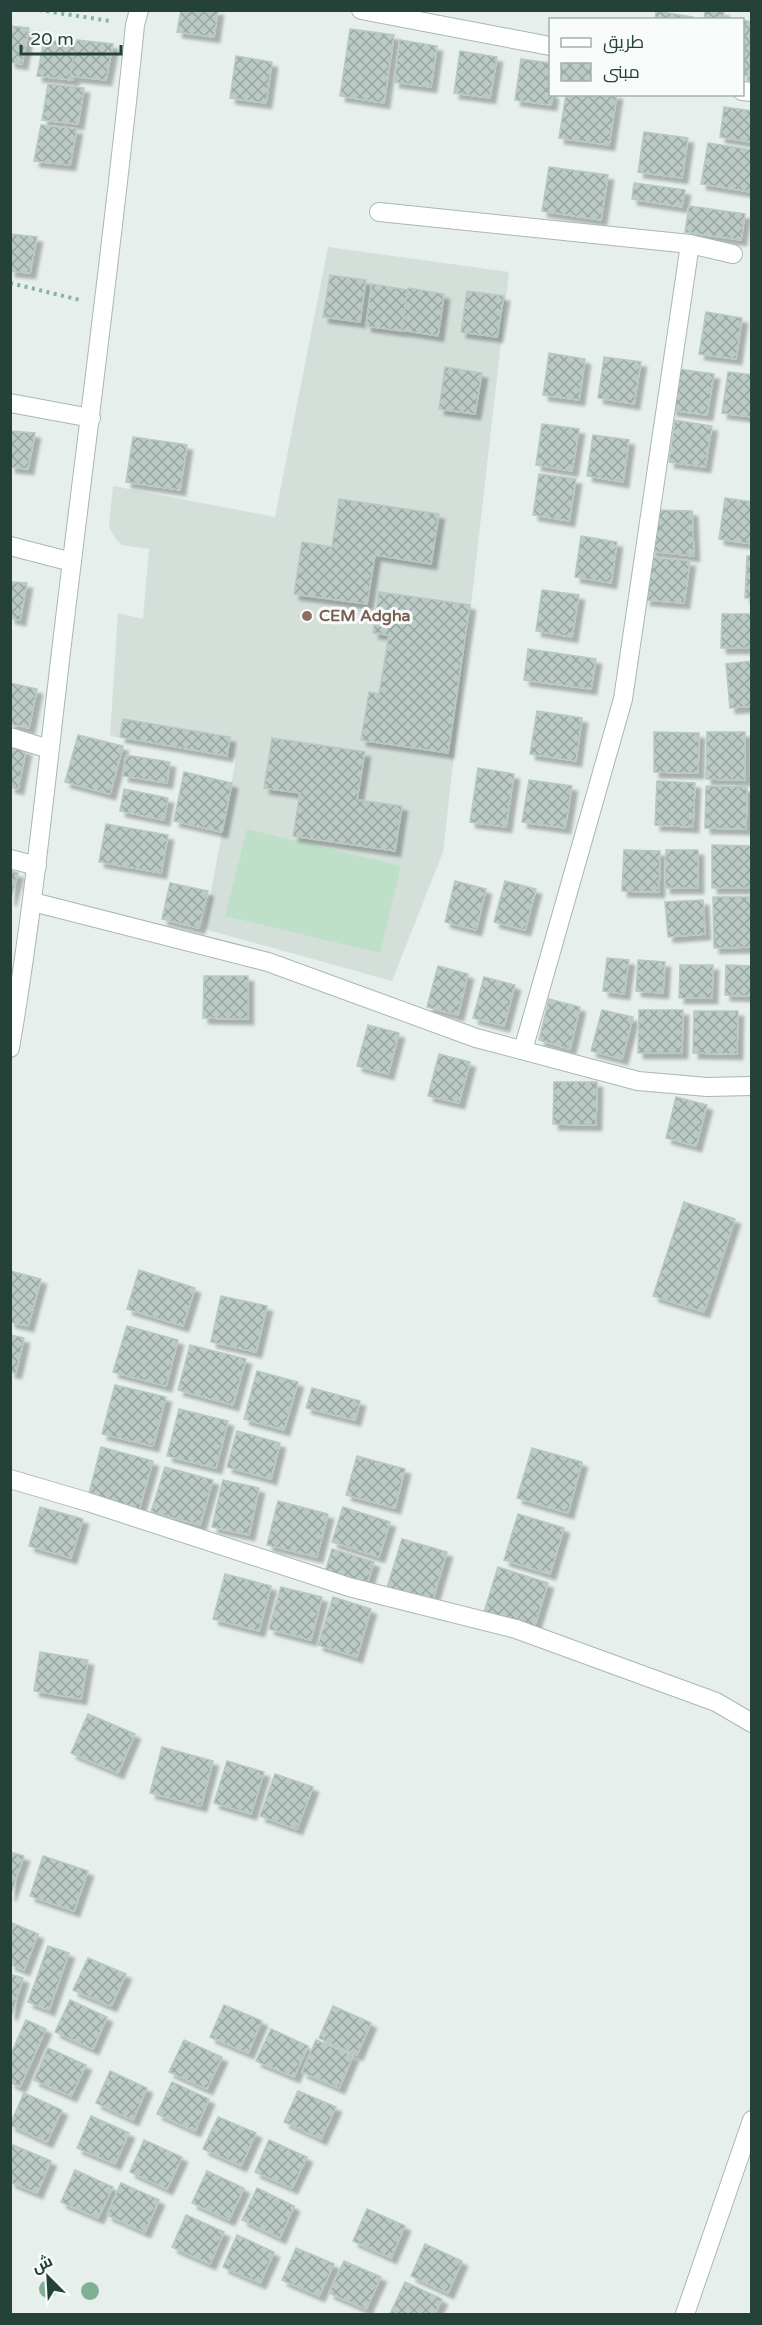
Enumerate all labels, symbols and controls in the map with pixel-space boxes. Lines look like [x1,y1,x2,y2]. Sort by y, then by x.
scale bar [21,18,122,56]
legend [549,18,744,96]
text: 20 m [30,28,74,50]
text: طريق [603,31,644,54]
text: مبنى [603,61,640,83]
place label: CEM Adgha [319,606,411,626]
marker: CEM Adgha [300,609,314,623]
north arrow [18,2247,78,2307]
text: ش [29,2251,56,2278]

